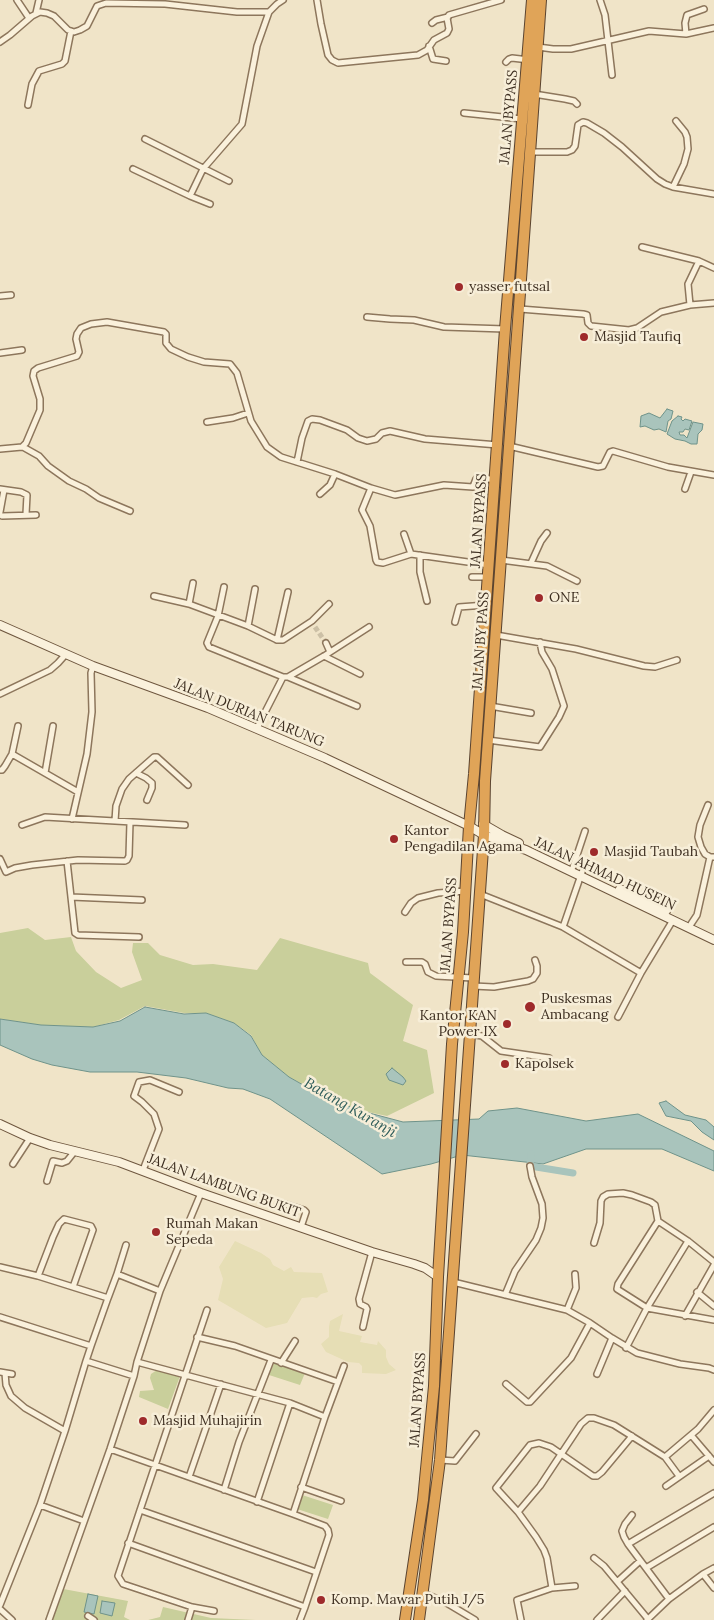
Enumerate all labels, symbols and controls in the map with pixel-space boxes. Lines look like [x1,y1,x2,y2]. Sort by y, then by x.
street label: JALAN BYPASS [496,69,522,165]
place label: yasser futsal [469,279,550,295]
marker: yasser futsal [453,281,465,293]
place label: Masjid Taufiq [594,329,681,345]
marker: Masjid Taufiq [578,331,590,343]
street label: JALAN BYPASS [467,473,491,569]
place label: ONE [549,590,579,606]
street label: JALAN BY PASS [469,591,493,691]
marker: ONE [533,592,545,604]
street label: JALAN DURIAN TARUNG [172,675,326,751]
place label: Kantor Pengadilan Agama [404,823,522,856]
marker: Kantor Pengadilan Agama [388,833,400,845]
street label: JALAN AHMAD HUSEIN [532,834,678,914]
place label: Masjid Taubah [604,844,698,860]
marker: Masjid Taubah [588,846,600,858]
street label: JALAN BYPASS [437,877,461,973]
place label: Puskesmas Ambacang [541,991,612,1024]
marker: Puskesmas Ambacang [523,1000,537,1014]
place label: Kantor KAN Power IX [419,1008,497,1040]
marker: Kantor KAN Power IX [501,1018,513,1030]
place label: Kapolsek [515,1056,574,1072]
marker: Kapolsek [499,1058,511,1070]
water label: Batang Kuranji [301,1074,399,1142]
street label: JALAN LAMBUNG BUKIT [145,1151,303,1221]
place label: Rumah Makan Sepeda [166,1216,258,1248]
marker: Rumah Makan Sepeda [150,1226,162,1238]
street label: JALAN BYPASS [406,1352,430,1448]
place label: Masjid Muhajirin [153,1413,262,1429]
marker: Masjid Muhajirin [137,1415,149,1427]
place label: Komp. Mawar Putih J/5 [331,1592,484,1608]
marker: Komp. Mawar Putih J/5 [315,1594,327,1606]

